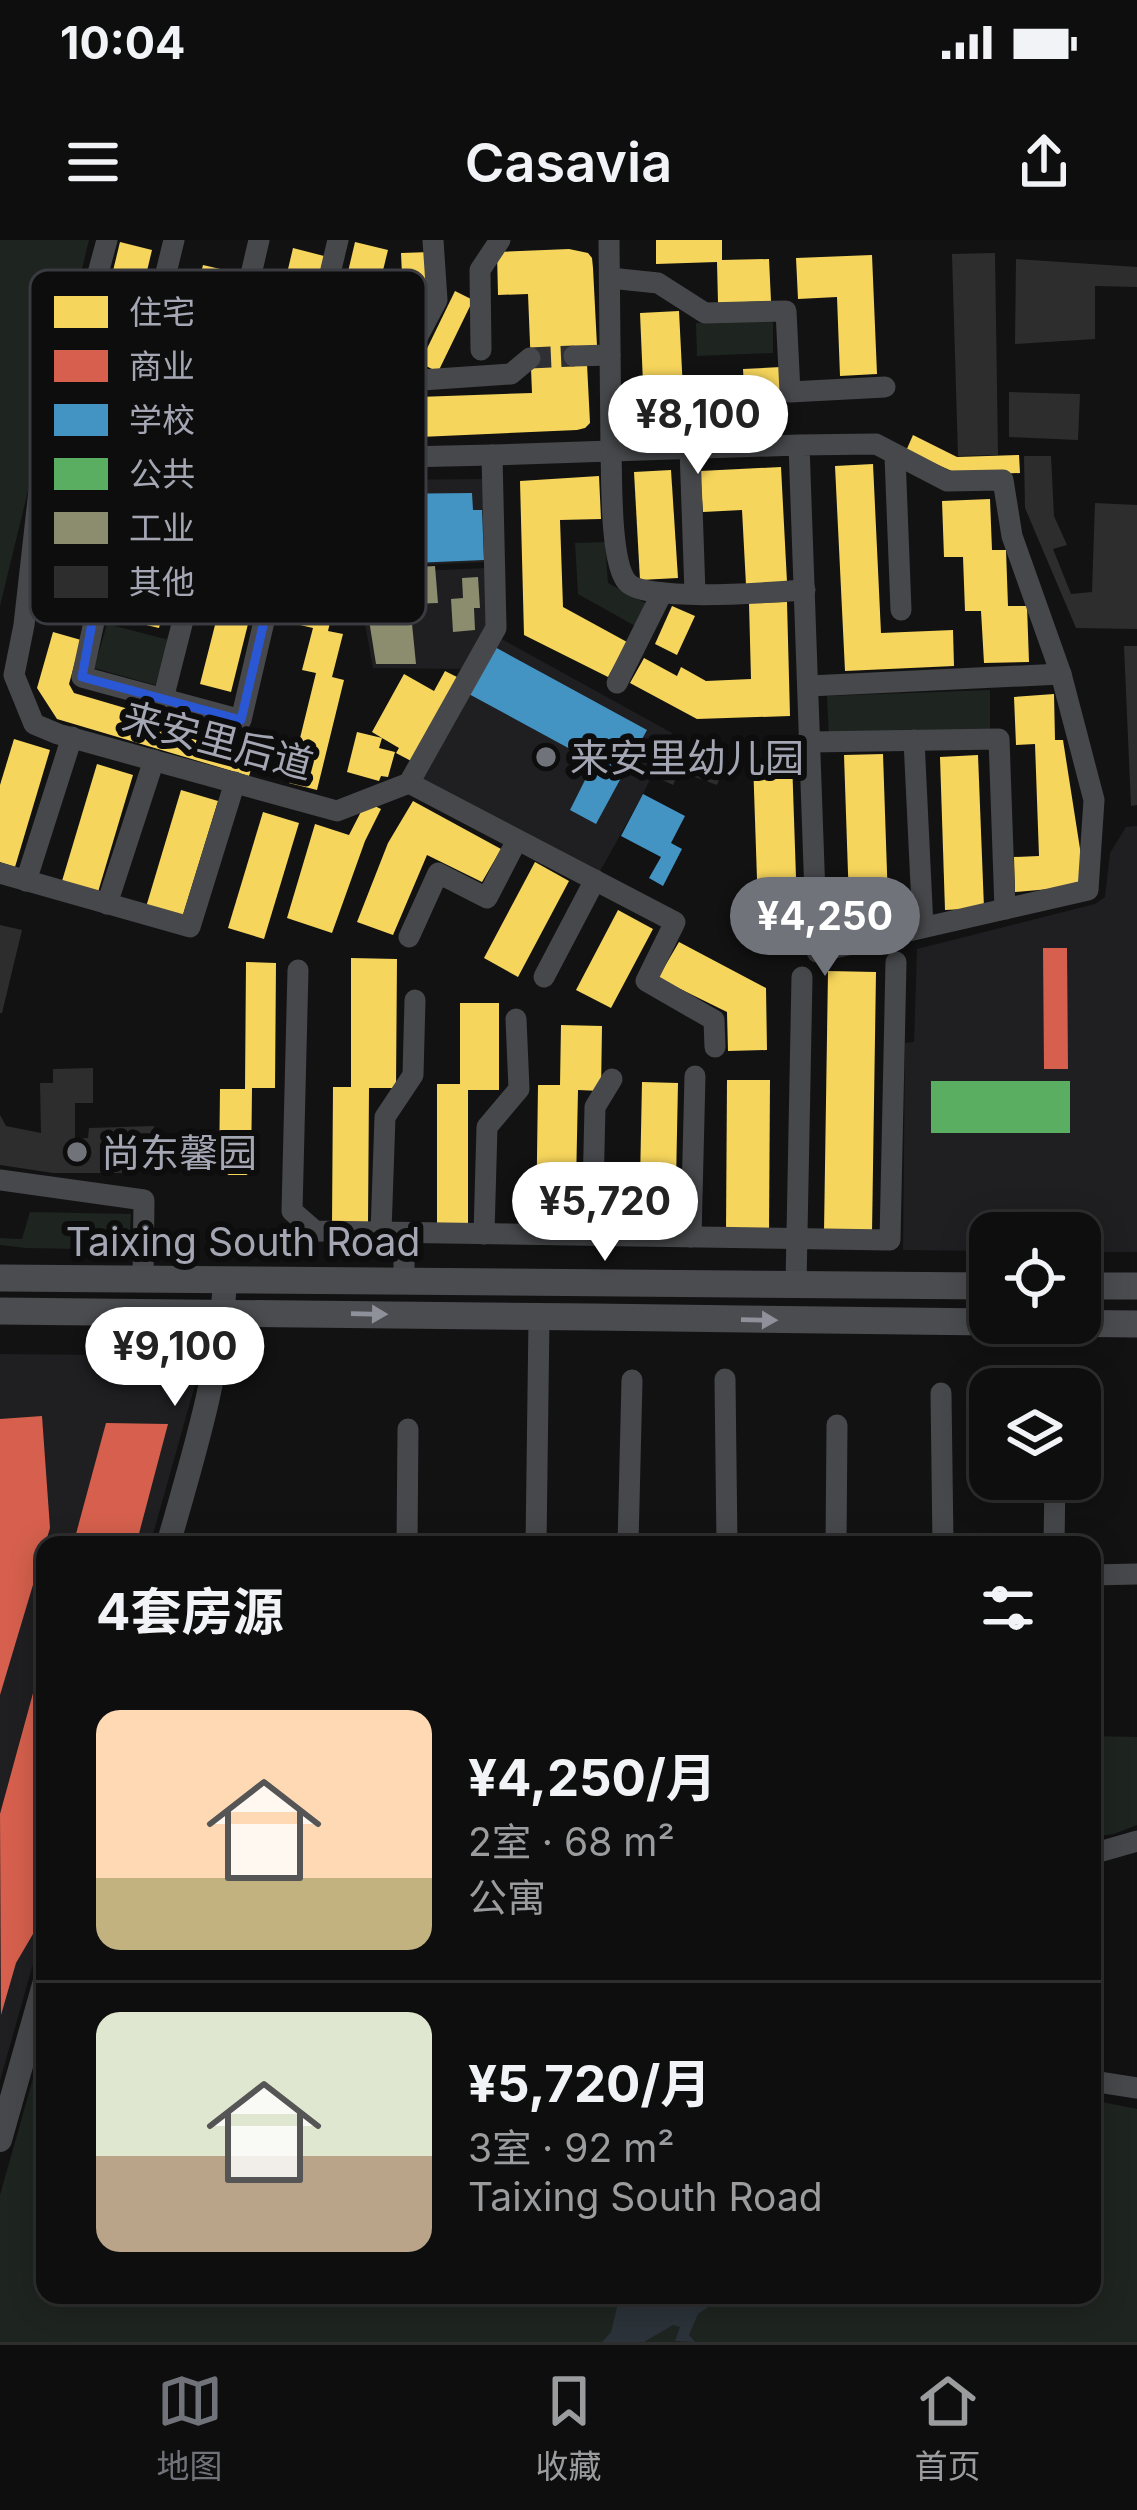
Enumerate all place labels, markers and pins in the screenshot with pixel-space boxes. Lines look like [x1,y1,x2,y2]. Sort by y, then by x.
pin: ¥8,100 [600,375,796,477]
place label: 来安里幼儿园 [570,734,804,781]
marker: 来安里幼儿园 [533,744,559,770]
pin: ¥4,250 [727,877,923,979]
place label: 尚东馨园 [101,1129,257,1176]
marker: 尚东馨园 [64,1139,90,1165]
pin: ¥5,720 [507,1162,703,1264]
pin: ¥9,100 [77,1307,273,1409]

